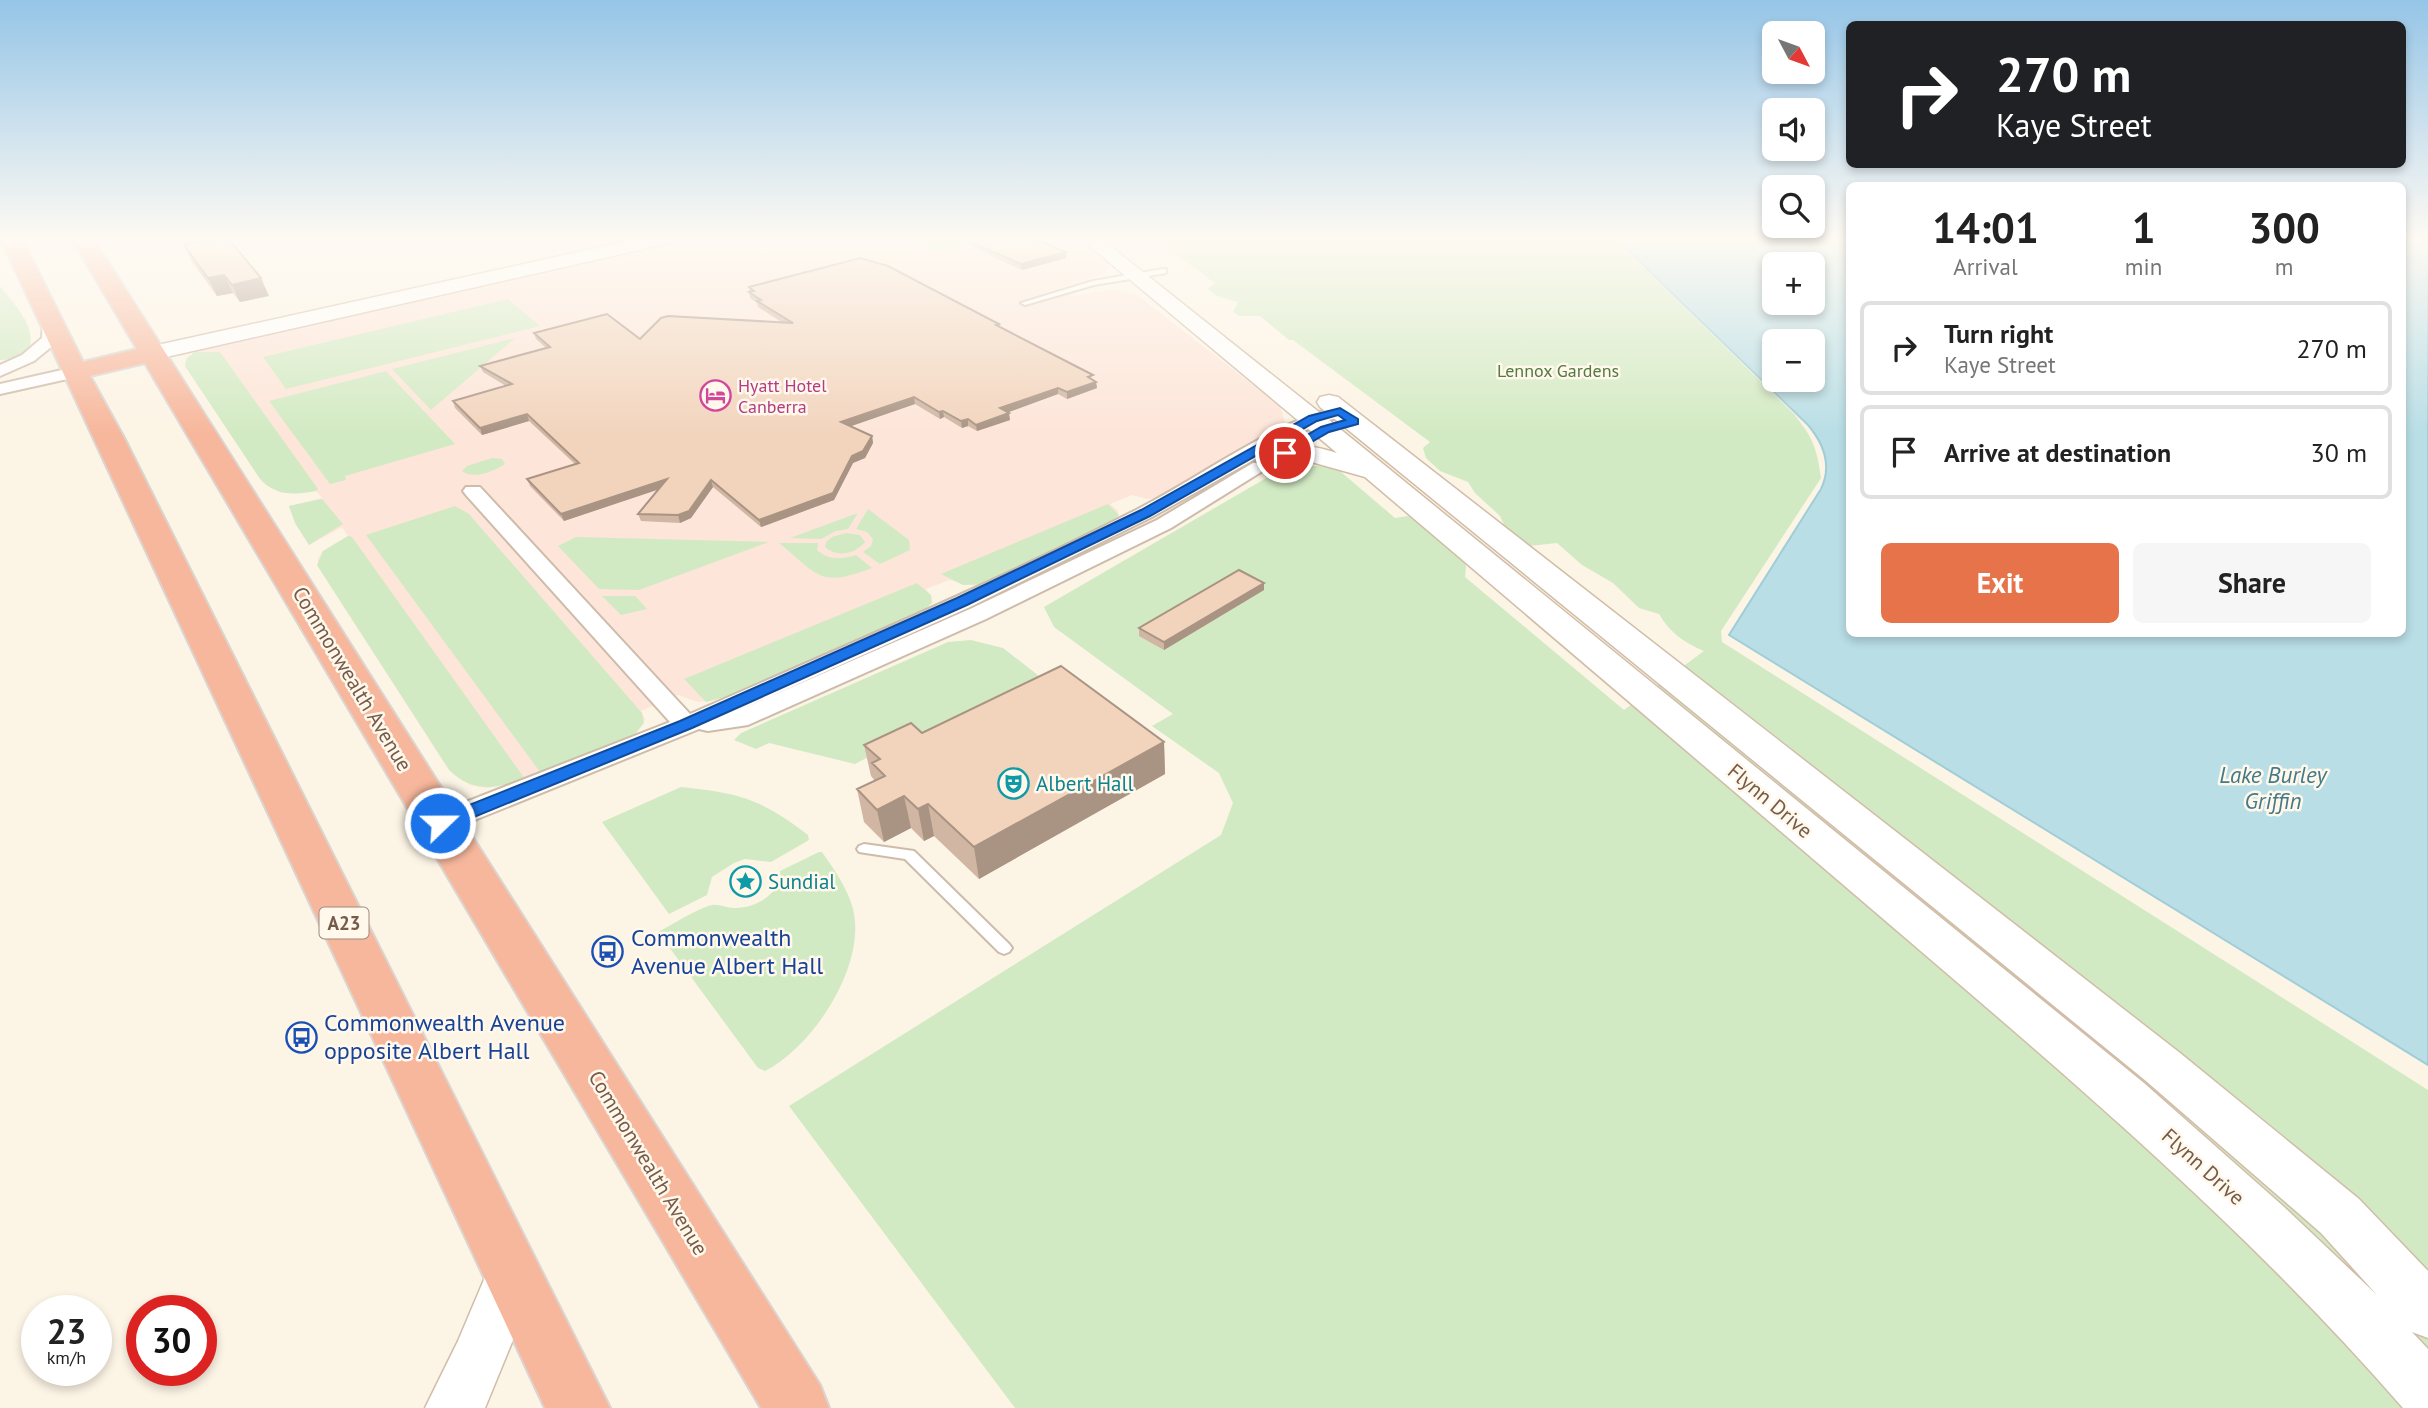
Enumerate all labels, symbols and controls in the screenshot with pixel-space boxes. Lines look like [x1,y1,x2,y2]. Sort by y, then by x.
north arrow [1762,21,1825,84]
map controls [1762,21,1825,392]
text: 270 m [1996,42,2131,106]
icon: right [1881,49,1972,140]
button: sound [1762,98,1825,161]
text: Kaye Street [1996,104,2152,146]
button: search [1762,175,1825,238]
text: 14:01 [1932,200,2039,255]
text: 1 [2132,200,2155,255]
text: 300 [2248,200,2320,255]
button: + [1762,252,1825,315]
text: Arrival [1953,252,2018,281]
text: min [2125,252,2162,281]
text: m [2275,252,2293,281]
text: Turn right [1944,317,2053,350]
button: − [1762,329,1825,392]
icon: right [1885,329,1923,367]
text: 270 m [2296,332,2367,365]
text: Kaye Street [1944,350,2056,379]
park label: Lennox Gardens [1497,359,1619,382]
place label: Hyatt Hotel Canberra [738,374,827,418]
hotel icon: Hyatt Hotel Canberra [698,379,732,413]
pin [1255,423,1315,483]
icon: arrive [1885,433,1923,471]
icon: arrive [1266,434,1304,472]
text: Arrive at destination [1944,436,2171,469]
text: 30 m [2311,436,2367,469]
button: Exit [1881,543,2119,623]
button: Share [2133,543,2371,623]
street label: Commonwealth Avenue [287,581,418,776]
street label: Flynn Drive [1722,757,1818,844]
water label: Lake Burley Griffin [2219,760,2329,815]
theatre icon: Albert Hall [996,767,1030,801]
place label: Albert Hall [1036,770,1134,797]
position arrow [403,786,477,860]
place icon: Sundial [728,865,762,899]
place label: Sundial [768,868,835,895]
road number: A23 [320,908,368,939]
place label: Commonwealth Avenue Albert Hall [631,922,823,981]
bus stop icon: Commonwealth Avenue Albert Hall [591,935,625,969]
place label: Commonwealth Avenue opposite Albert Hall [324,1007,565,1066]
bus stop icon: Commonwealth Avenue opposite Albert Hall [284,1020,318,1054]
street label: Commonwealth Avenue [583,1065,714,1260]
street label: Flynn Drive [2156,1122,2250,1211]
speed limit sign: 30 [126,1295,217,1386]
text: 23 [47,1308,86,1354]
text: km/h [47,1346,86,1369]

